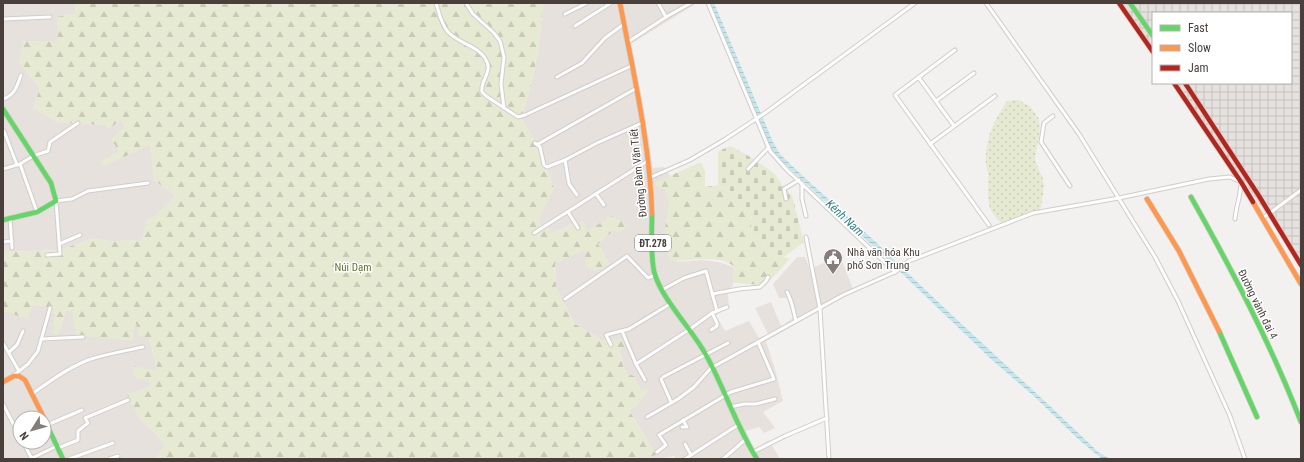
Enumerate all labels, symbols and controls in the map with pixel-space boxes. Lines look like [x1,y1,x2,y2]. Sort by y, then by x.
legend [1152,12,1292,84]
text: Fast [1188,21,1209,35]
text: Slow [1188,41,1211,55]
text: Jam [1188,61,1209,75]
street label: Đường Đàm Văn Tiết [627,128,650,218]
water label: Kênh Nam [823,197,867,239]
road number: ĐT.278 [635,235,671,251]
place label: Nhà văn hóa Khu phố Sơn Trung [847,246,920,272]
public building icon: Nhà văn hóa Khu phố Sơn Trung [822,247,844,275]
park label: Núi Dạm [334,261,372,274]
street label: Đường vành đai 4 [1235,267,1280,342]
north arrow [12,410,52,450]
text: N [17,429,32,442]

